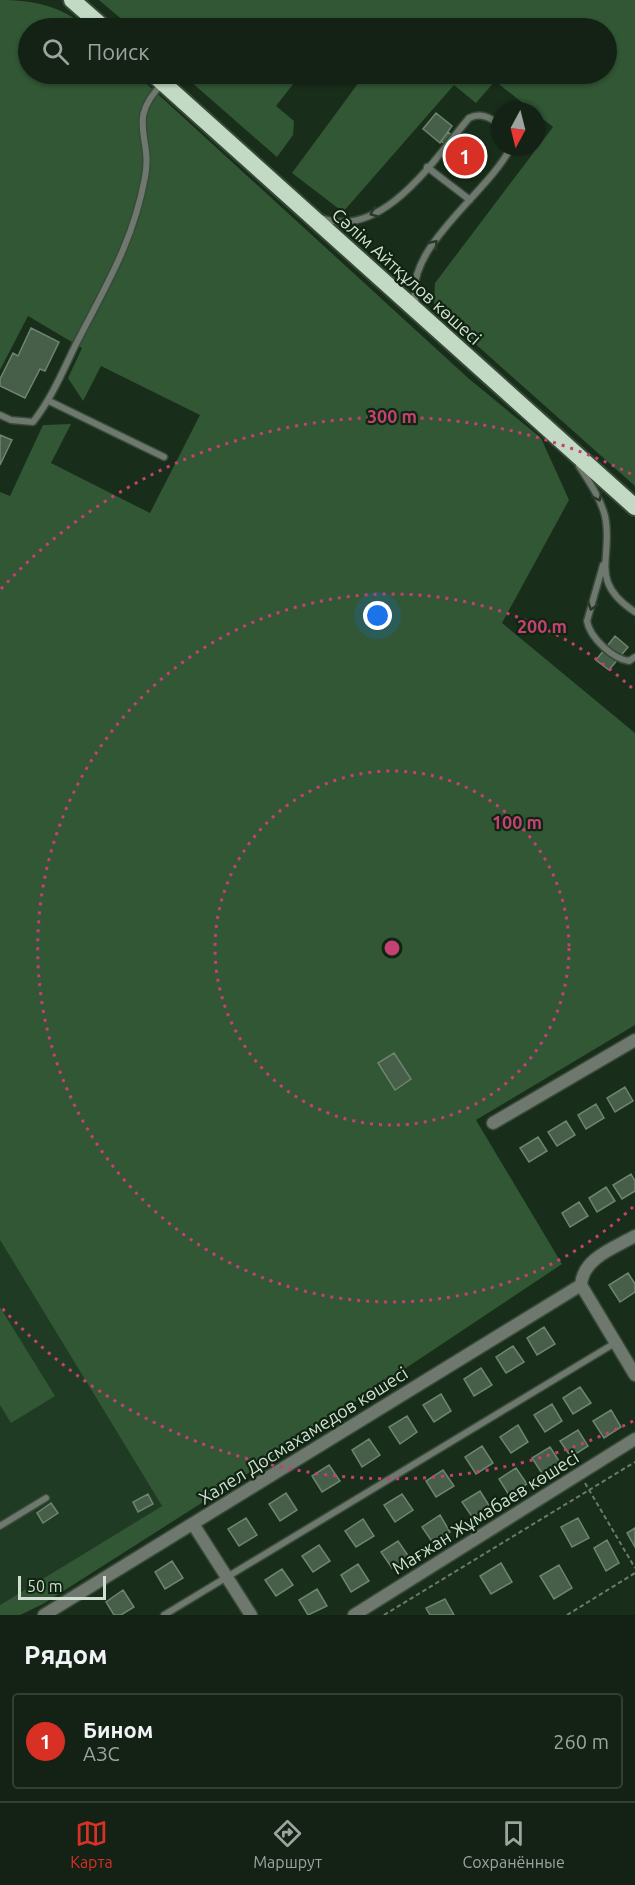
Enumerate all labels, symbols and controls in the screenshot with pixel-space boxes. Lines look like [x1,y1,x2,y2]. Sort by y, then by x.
search box [18,18,617,84]
icon: search [39,35,72,68]
text: Поиск [87,39,150,64]
north arrow [491,102,545,156]
pin: 1 [446,134,484,178]
street label: Сәлім Айтқұлов көшесі [328,204,486,348]
one-way arrow [369,206,380,218]
one-way arrow [427,240,438,251]
text: 300 m [367,406,417,426]
one-way arrow [590,491,602,502]
one-way arrow [586,600,599,611]
your location [363,601,392,630]
text: 200 m [517,616,567,636]
text: 100 m [492,812,542,832]
centre of rings [382,938,402,958]
street label: Халел Досмахамедов көшесі [195,1362,411,1508]
street label: Мағжан Жұмабаев көшесі [388,1446,582,1578]
scale bar [18,1573,106,1600]
text: 50 m [27,1577,63,1595]
text: Рядом [24,1640,108,1669]
text: Бином [83,1717,153,1742]
text: 1 [40,1730,51,1753]
text: 260 m [553,1730,609,1753]
text: АЗС [83,1742,120,1765]
tab: Карта [70,1817,113,1871]
tab: Маршрут [253,1817,322,1871]
tab: Сохранённые [463,1817,565,1871]

